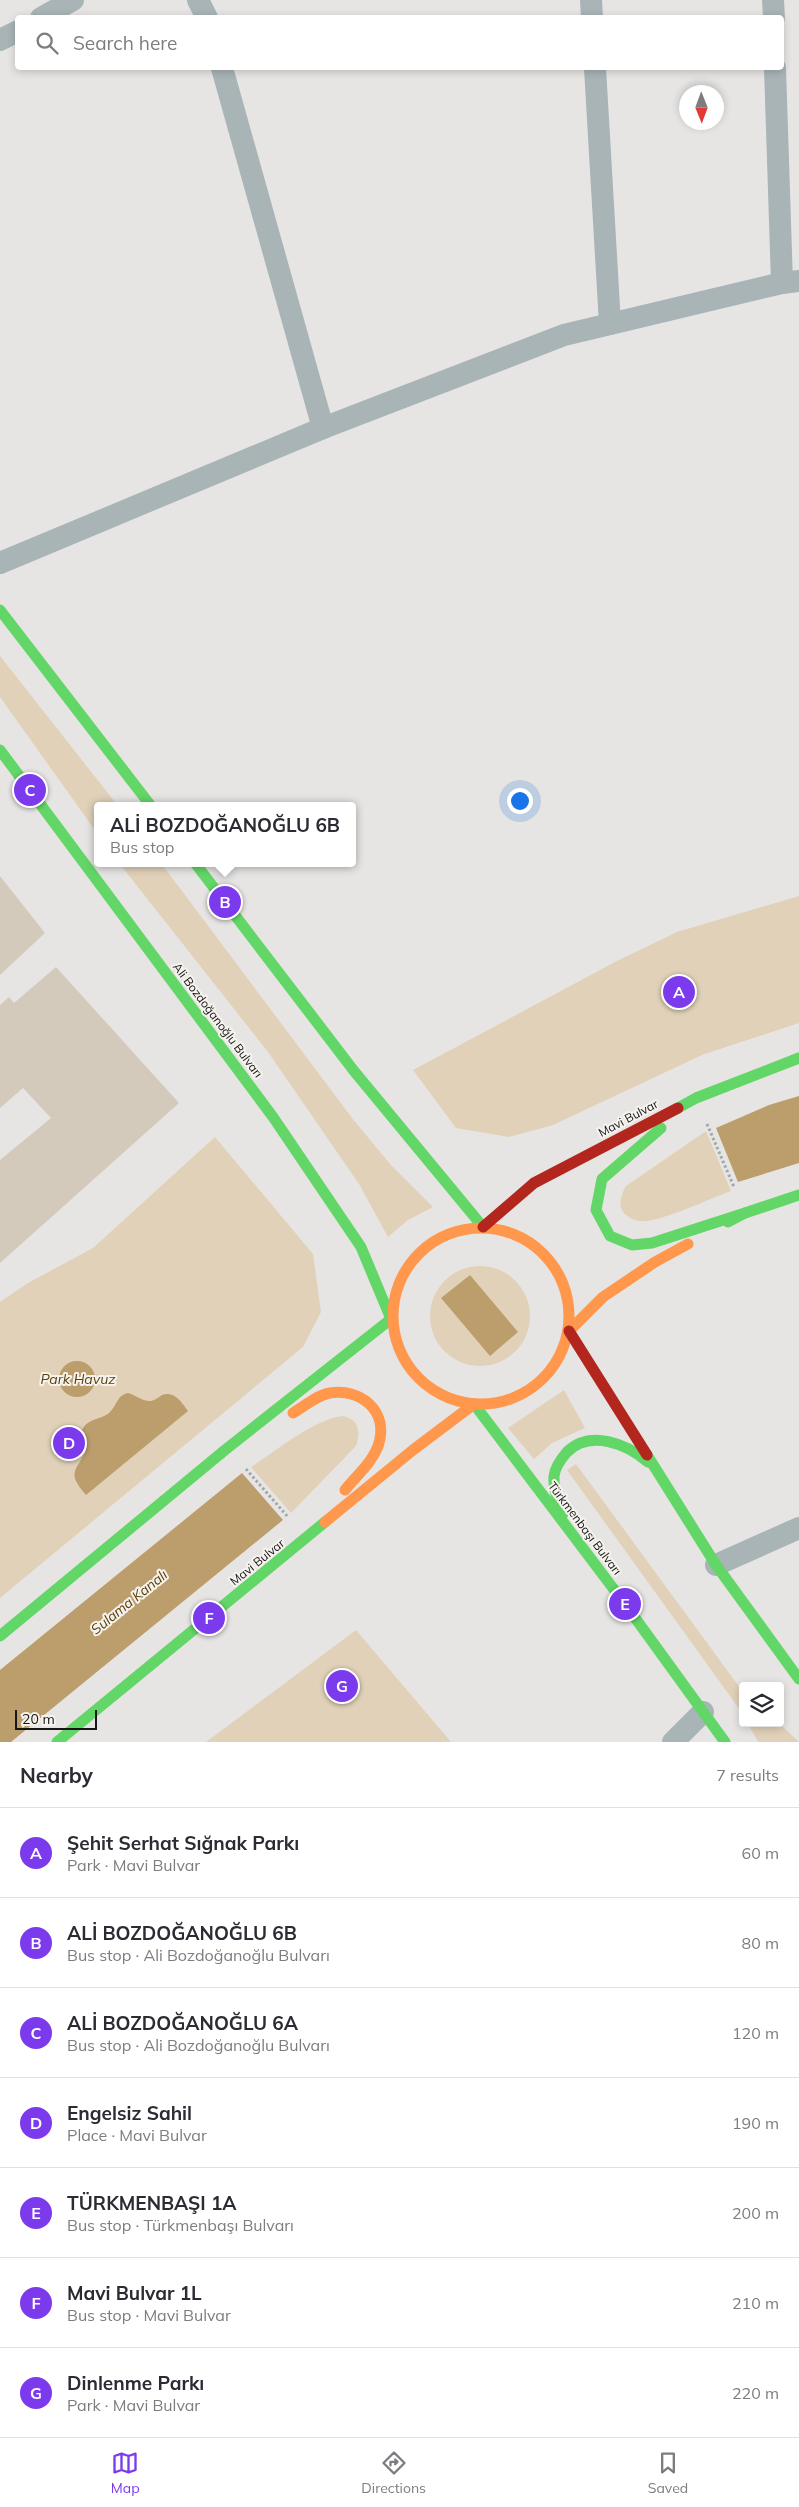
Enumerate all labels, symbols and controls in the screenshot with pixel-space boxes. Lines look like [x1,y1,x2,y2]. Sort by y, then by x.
search box [15,15,784,70]
icon: search [33,29,61,57]
text: Search here [73,31,177,55]
north arrow [679,85,724,130]
pin: C [14,771,46,809]
your location [507,788,533,814]
popup [94,802,356,867]
text: ALİ BOZDOĞANOĞLU 6B [110,813,340,837]
text: Bus stop [110,837,174,857]
pin: B [209,883,241,921]
street label: Ali Bozdoğanoğlu Bulvarı [170,960,266,1080]
pin: A [663,973,695,1011]
street label: Mavi Bulvar [596,1096,661,1140]
water label: Park Havuz [41,1370,116,1388]
pin: D [53,1424,85,1462]
street label: Türkmenbaşı Bulvarı [545,1478,625,1578]
street label: Mavi Bulvar [227,1535,288,1588]
water label: Sulama Kanalı [87,1566,171,1638]
pin: E [609,1585,641,1623]
pin: F [193,1599,225,1637]
pin: G [326,1667,358,1705]
map controls [739,1682,784,1727]
button: layers [739,1682,784,1727]
scale bar [15,1707,98,1730]
text: 20 m [22,1710,55,1728]
text: Nearby [20,1762,93,1788]
text: 7 results [716,1765,779,1785]
text: Şehit Serhat Sığnak Parkı [67,1831,299,1855]
text: A [30,1843,42,1863]
text: 60 m [742,1843,779,1863]
text: Park · Mavi Bulvar [67,1855,200,1875]
text: ALİ BOZDOĞANOĞLU 6B [67,1921,297,1945]
text: B [30,1933,42,1953]
text: 80 m [742,1933,779,1953]
text: Bus stop · Ali Bozdoğanoğlu Bulvarı [67,1945,330,1965]
text: ALİ BOZDOĞANOĞLU 6A [67,2011,298,2035]
text: C [31,2023,41,2043]
text: 120 m [732,2023,779,2043]
text: Bus stop · Ali Bozdoğanoğlu Bulvarı [67,2035,330,2055]
text: Engelsiz Sahil [67,2101,192,2125]
text: D [30,2113,42,2133]
text: 190 m [732,2113,779,2133]
text: Place · Mavi Bulvar [67,2125,207,2145]
text: TÜRKMENBAŞI 1A [67,2191,237,2215]
text: E [31,2203,41,2223]
text: 200 m [732,2203,779,2223]
text: Bus stop · Türkmenbaşı Bulvarı [67,2215,294,2235]
text: Mavi Bulvar 1L [67,2281,202,2305]
text: F [31,2293,41,2313]
text: 210 m [732,2293,779,2313]
text: Bus stop · Mavi Bulvar [67,2305,231,2325]
text: Dinlenme Parkı [67,2371,204,2395]
text: G [30,2383,42,2403]
text: 220 m [732,2383,779,2403]
text: Park · Mavi Bulvar [67,2395,200,2415]
tab: Map [111,2449,140,2497]
tab: Directions [361,2449,426,2497]
tab: Saved [648,2449,688,2497]

